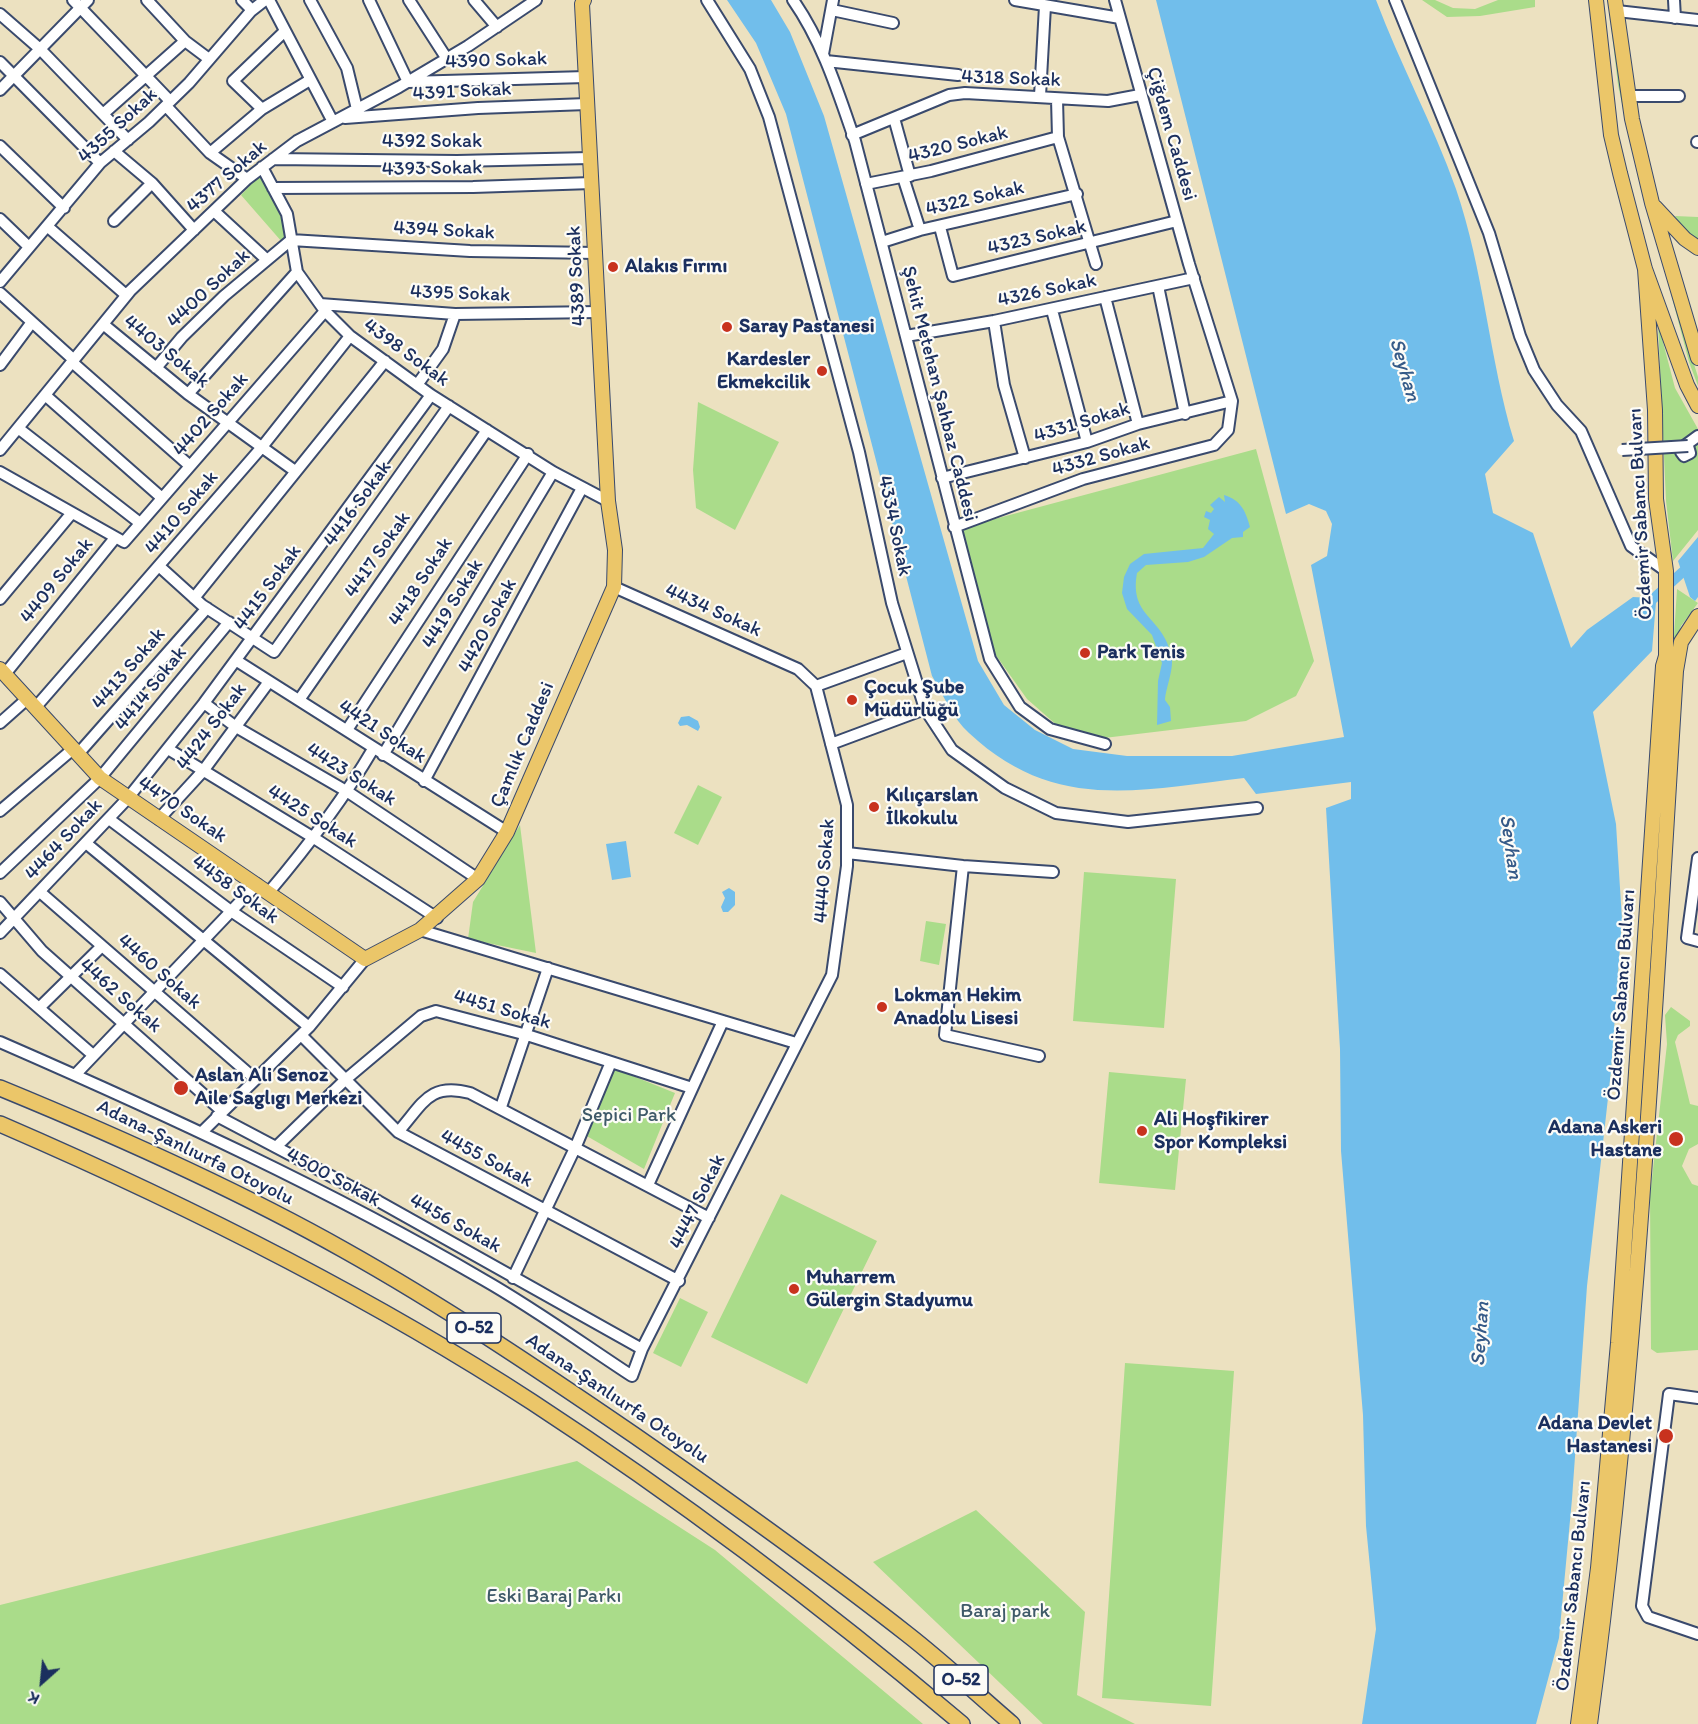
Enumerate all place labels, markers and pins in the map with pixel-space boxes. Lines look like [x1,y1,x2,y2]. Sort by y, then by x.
place label: Alakıs Fırını [625,255,727,279]
marker: Alakıs Fırını [606,260,620,274]
place label: Saray Pastanesi [739,315,875,339]
marker: Saray Pastanesi [720,320,734,334]
place label: Kardesler Ekmekcilik [717,348,810,395]
marker: Kardesler Ekmekcilik [815,364,829,378]
place label: Park Tenis [1097,641,1185,665]
marker: Park Tenis [1078,646,1092,660]
place label: Çocuk Şube Müdürlüğü [864,676,964,723]
marker: Çocuk Şube Müdürlüğü [845,693,859,707]
place label: Kılıçarslan İlkokulu [886,784,978,831]
marker: Kılıçarslan İlkokulu [867,800,881,814]
place label: Lokman Hekim Anadolu Lisesi [894,984,1021,1031]
marker: Lokman Hekim Anadolu Lisesi [875,1000,889,1014]
place label: Aslan Ali Senoz Aile Saglıgı Merkezi [195,1064,362,1111]
marker: Aslan Ali Senoz Aile Saglıgı Merkezi [172,1079,190,1097]
place label: Ali Hoşfikirer Spor Kompleksi [1154,1108,1287,1155]
place label: Adana Askeri Hastane [1548,1116,1662,1163]
marker: Ali Hoşfikirer Spor Kompleksi [1135,1124,1149,1138]
marker: Adana Askeri Hastane [1667,1130,1685,1148]
place label: Muharrem Gülergin Stadyumu [806,1266,973,1313]
marker: Muharrem Gülergin Stadyumu [787,1282,801,1296]
place label: Adana Devlet Hastanesi [1538,1412,1652,1459]
marker: Adana Devlet Hastanesi [1657,1427,1675,1445]

